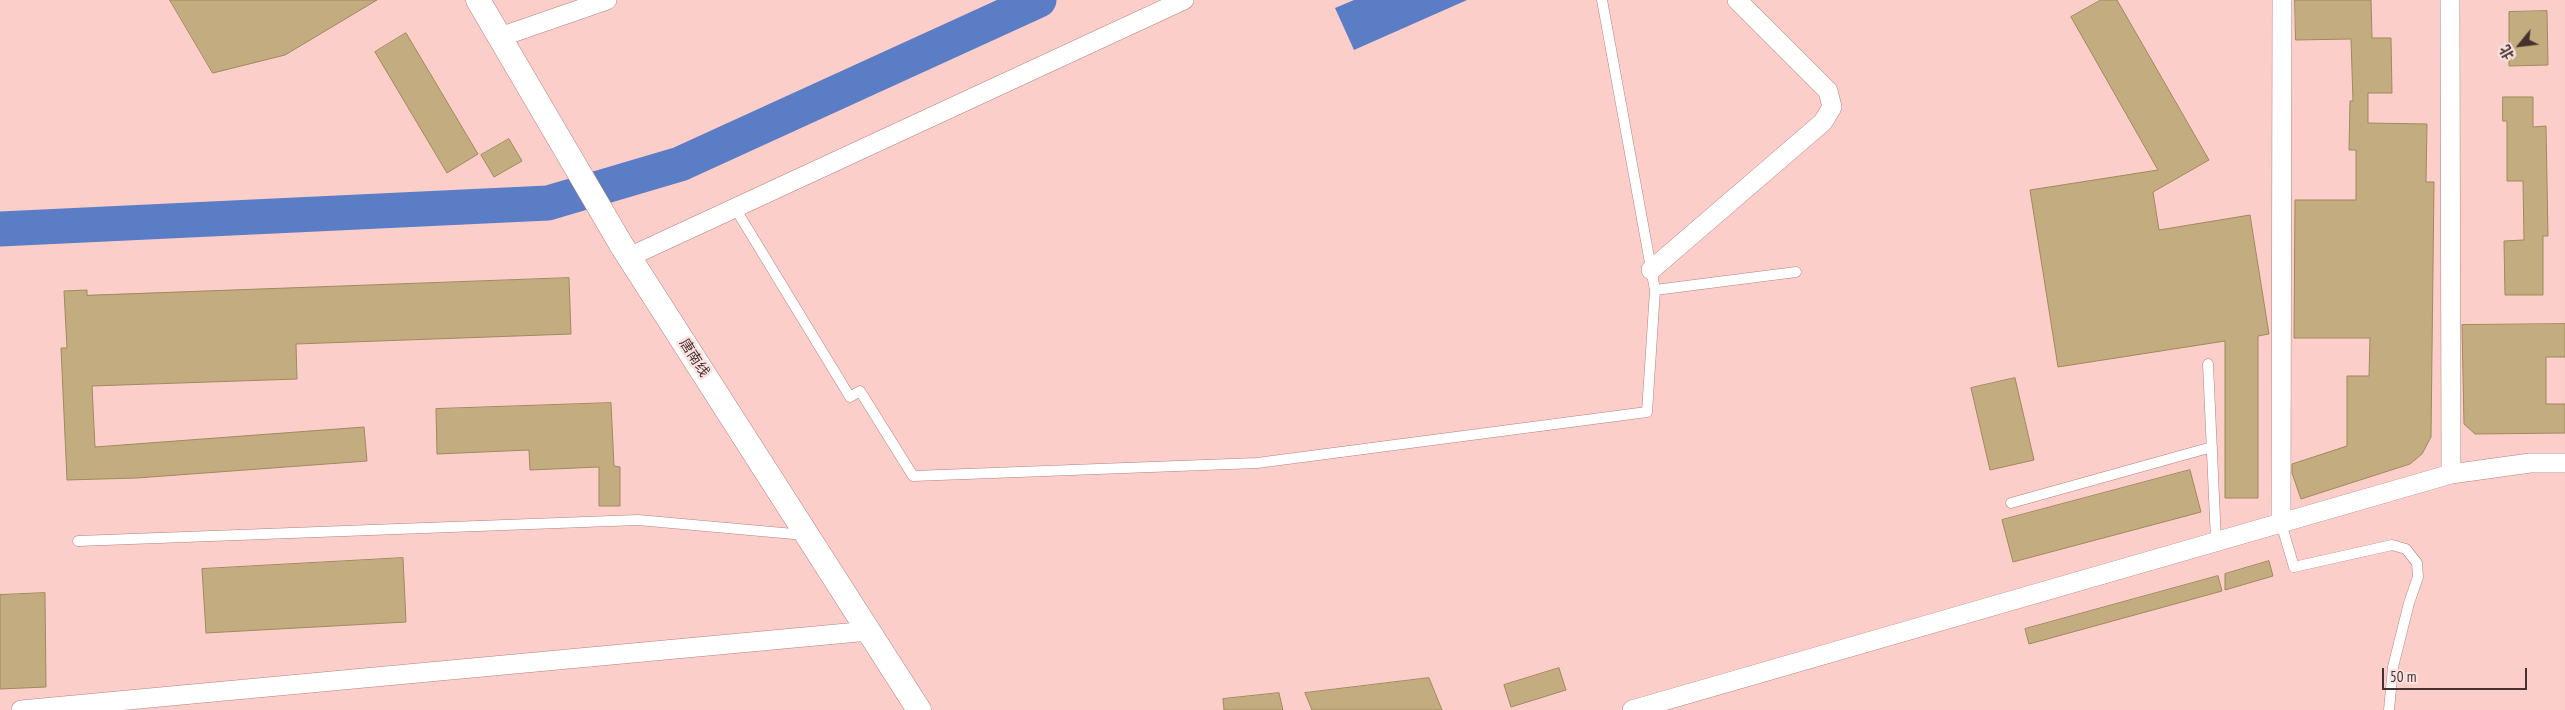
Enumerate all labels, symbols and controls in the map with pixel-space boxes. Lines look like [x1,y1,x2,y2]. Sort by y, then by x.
north arrow [2495,20,2545,70]
text: 北 [2496,42,2518,63]
street label: 唐南线 [676,336,712,380]
scale bar [2385,658,2530,690]
text: 50 m [2390,667,2416,686]

